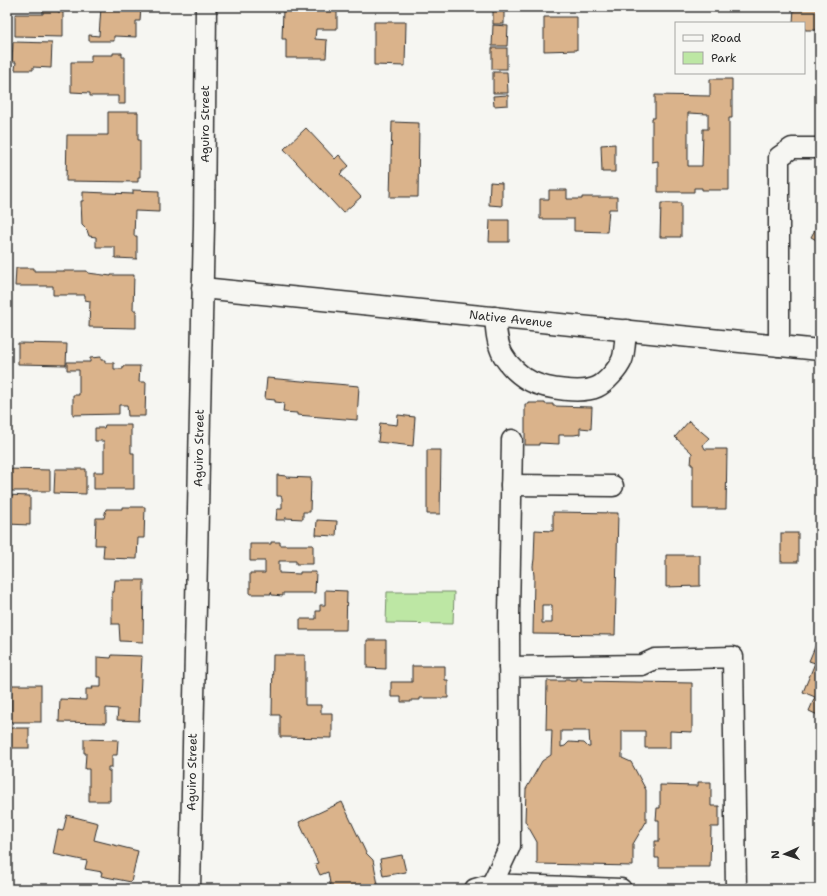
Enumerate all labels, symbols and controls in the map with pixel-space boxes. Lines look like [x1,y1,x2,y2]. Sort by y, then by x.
legend [675,22,805,74]
text: Road [711,30,742,46]
text: Park [711,50,737,66]
street label: Aguiro Street [197,85,213,163]
street label: Native Avenue [468,307,554,331]
street label: Aguiro Street [190,409,208,487]
street label: Aguiro Street [183,733,201,811]
north arrow [765,834,805,874]
text: N [768,849,783,859]

